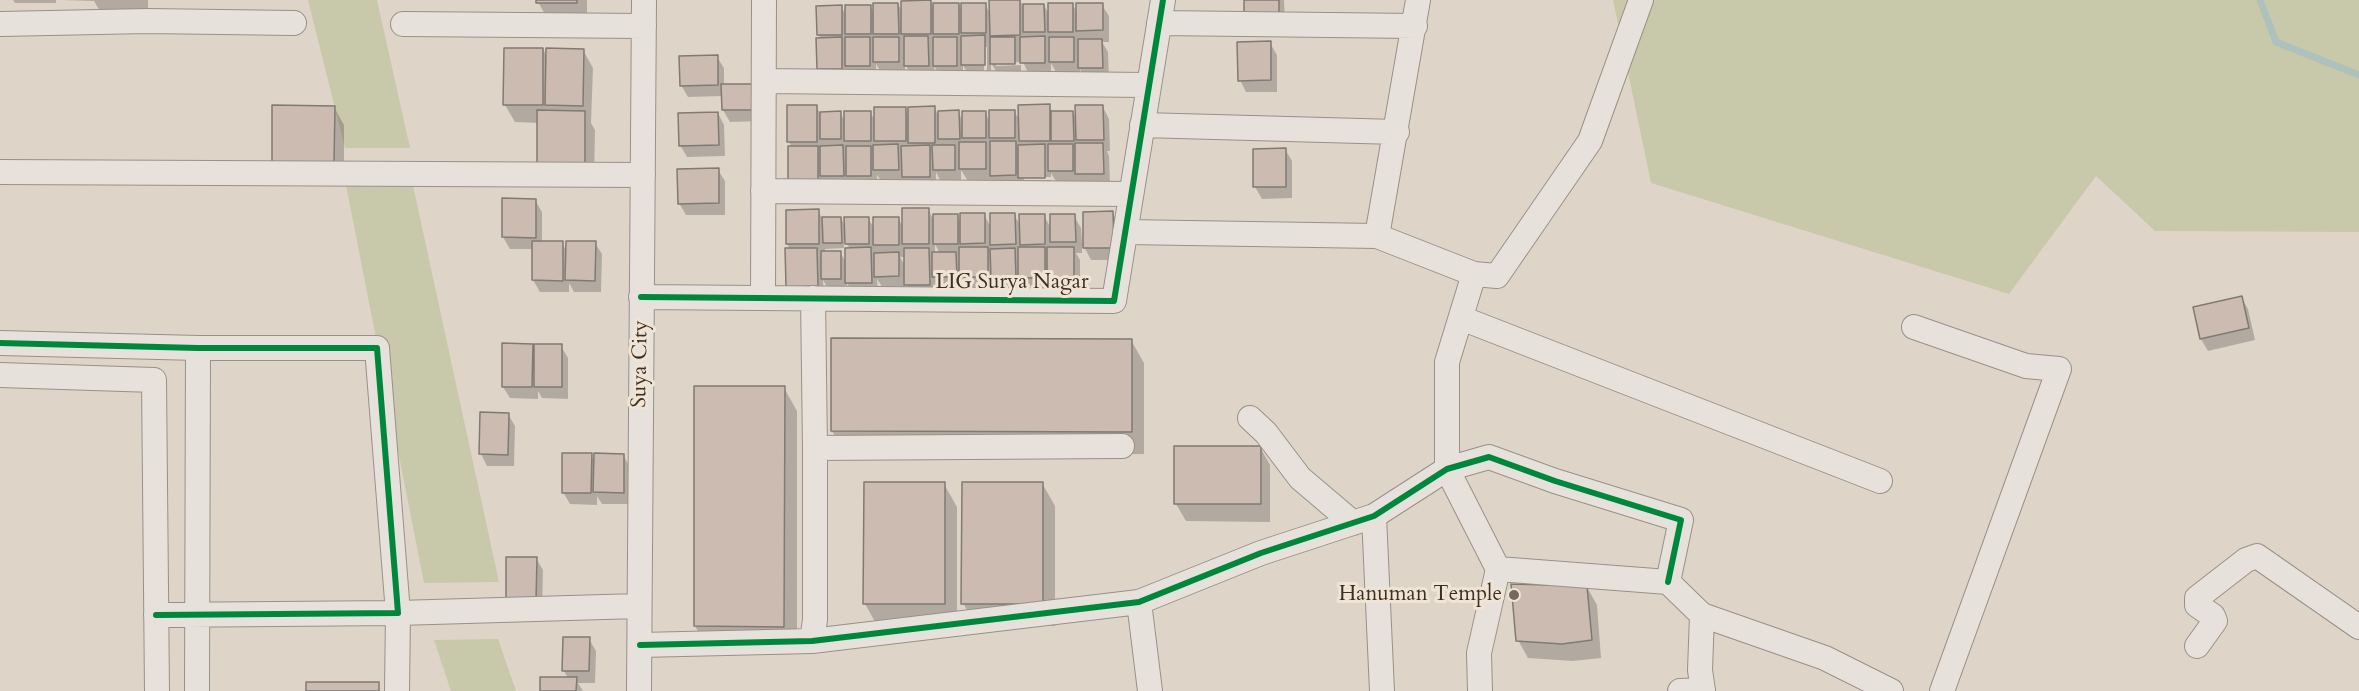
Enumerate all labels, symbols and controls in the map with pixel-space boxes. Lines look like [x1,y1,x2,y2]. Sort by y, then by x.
street label: LIG Surya Nagar [935,270,1089,296]
street label: Suya City [628,320,654,408]
place label: Hanuman Temple [1339,582,1502,608]
marker: Hanuman Temple [1507,588,1521,602]

